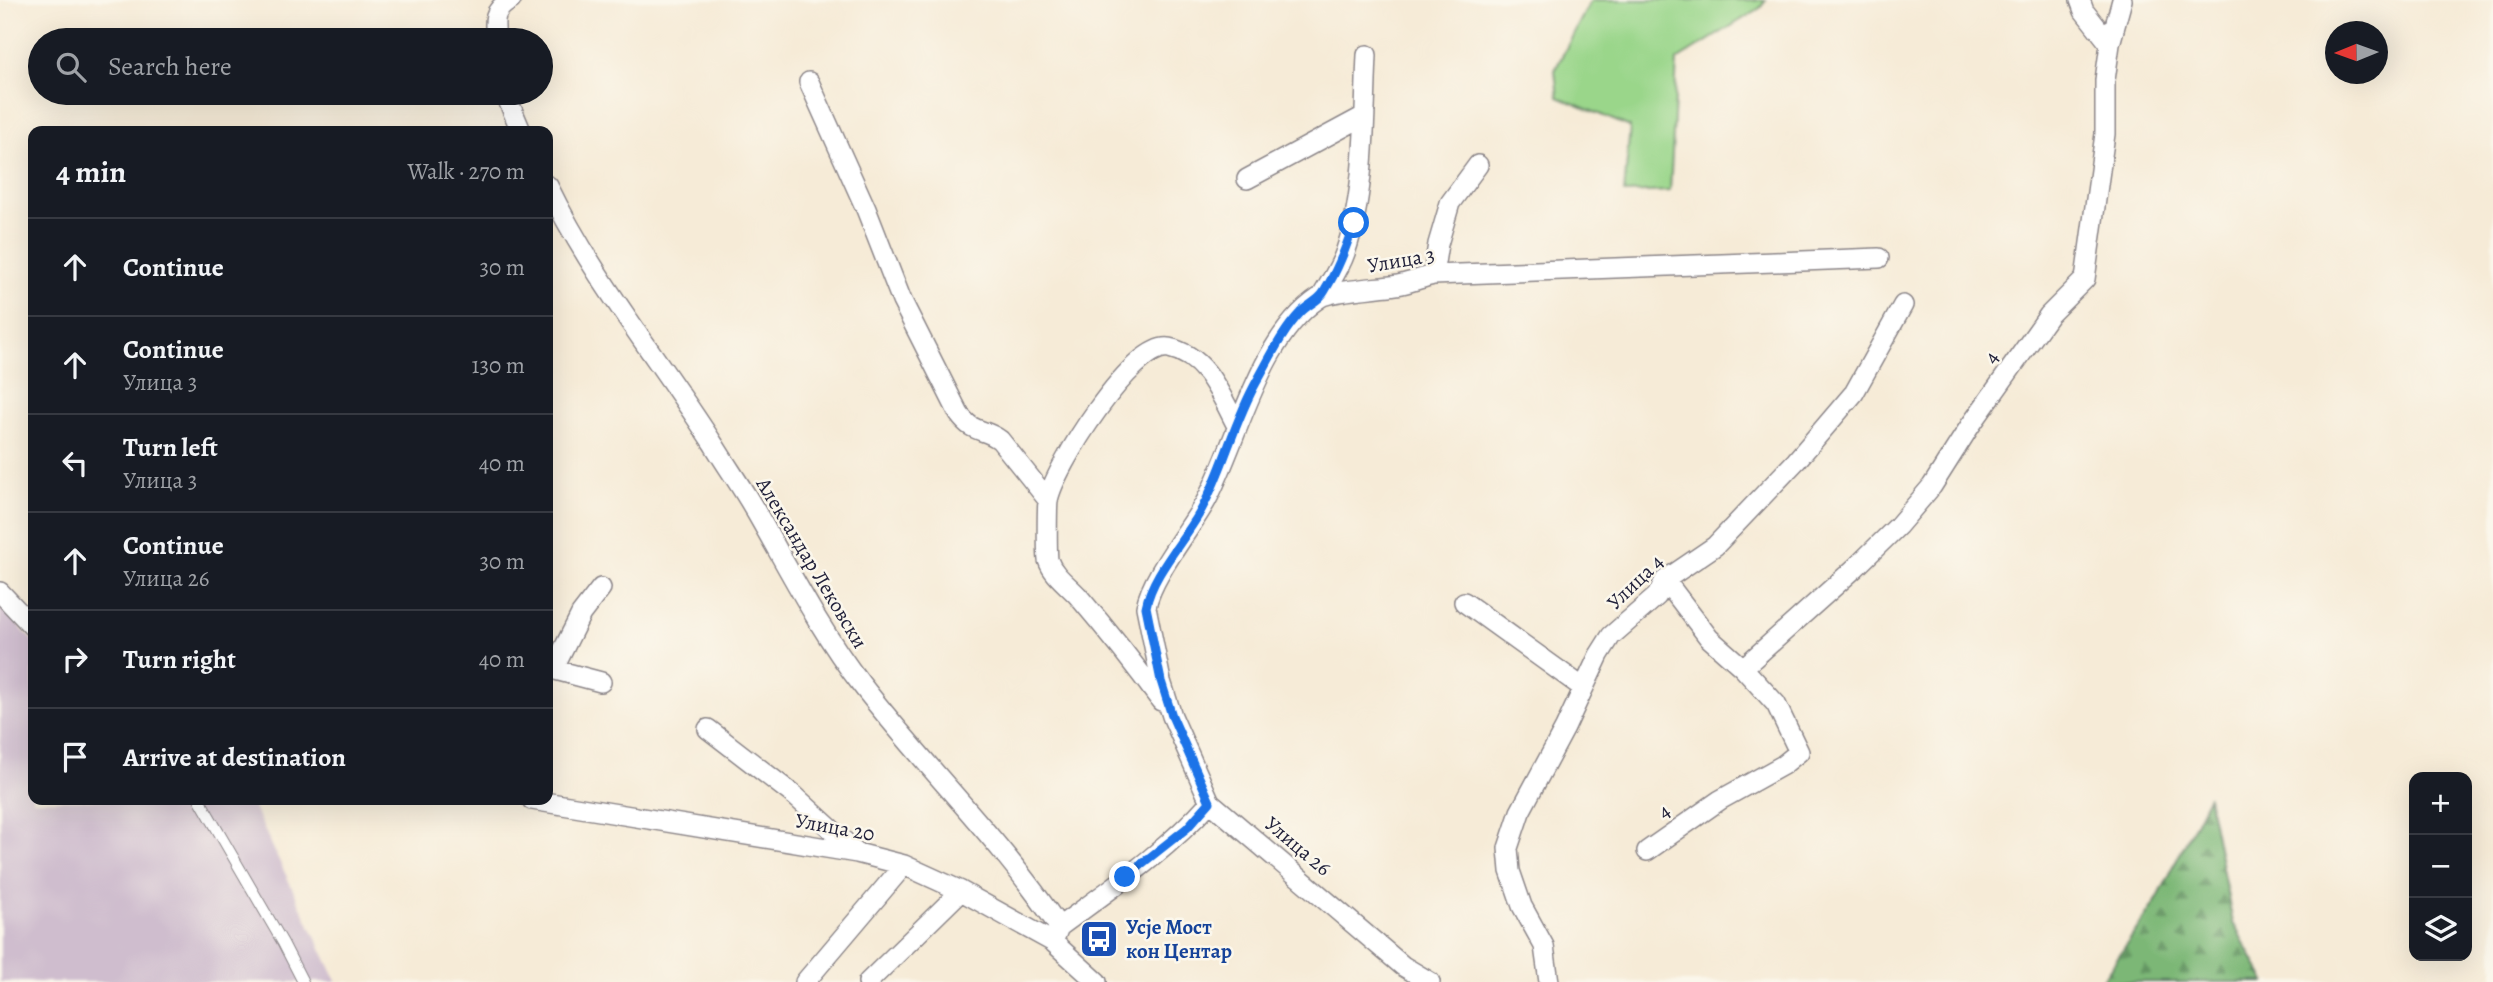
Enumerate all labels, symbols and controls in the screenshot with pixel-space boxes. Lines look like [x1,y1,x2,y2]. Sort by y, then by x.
north arrow [2325,21,2388,84]
search box [28,28,553,105]
icon: search [52,48,90,86]
text: Search here [108,49,232,84]
text: 4 min [56,152,126,192]
text: Walk · 270 m [407,156,525,187]
route start [1338,207,1369,238]
street label: Улица 3 [1365,240,1437,280]
icon: ahead [56,248,94,286]
text: Continue [123,250,224,285]
text: 30 m [479,252,525,283]
text: Continue [123,332,224,367]
street label: 4 [1977,345,2005,369]
icon: ahead [56,346,94,384]
text: 130 m [472,350,525,381]
text: Улица 3 [123,367,197,398]
text: Turn left [123,430,218,465]
icon: left [56,444,94,482]
text: 40 m [479,448,525,479]
text: Улица 3 [123,465,197,496]
street label: Александар Лековски [749,471,874,654]
text: Continue [123,528,224,563]
icon: ahead [56,542,94,580]
text: 30 m [479,546,525,577]
street label: Улица 4 [1601,548,1669,616]
text: Улица 26 [123,563,209,594]
icon: right [56,640,94,678]
text: Turn right [123,642,236,677]
text: 40 m [479,644,525,675]
icon: arrive [56,738,94,776]
text: Arrive at destination [123,740,346,775]
map controls [2409,772,2472,961]
button: + [2409,772,2472,835]
street label: 4 [1652,797,1676,825]
street label: Улица 20 [793,806,877,848]
street label: Улица 26 [1259,810,1337,882]
button: − [2409,835,2472,898]
route end [1109,861,1140,892]
button: layers [2409,898,2472,961]
place label: Усје Мост кон Центар [1126,913,1232,965]
bus stop icon: Усје Мост кон Центар [1078,918,1120,960]

